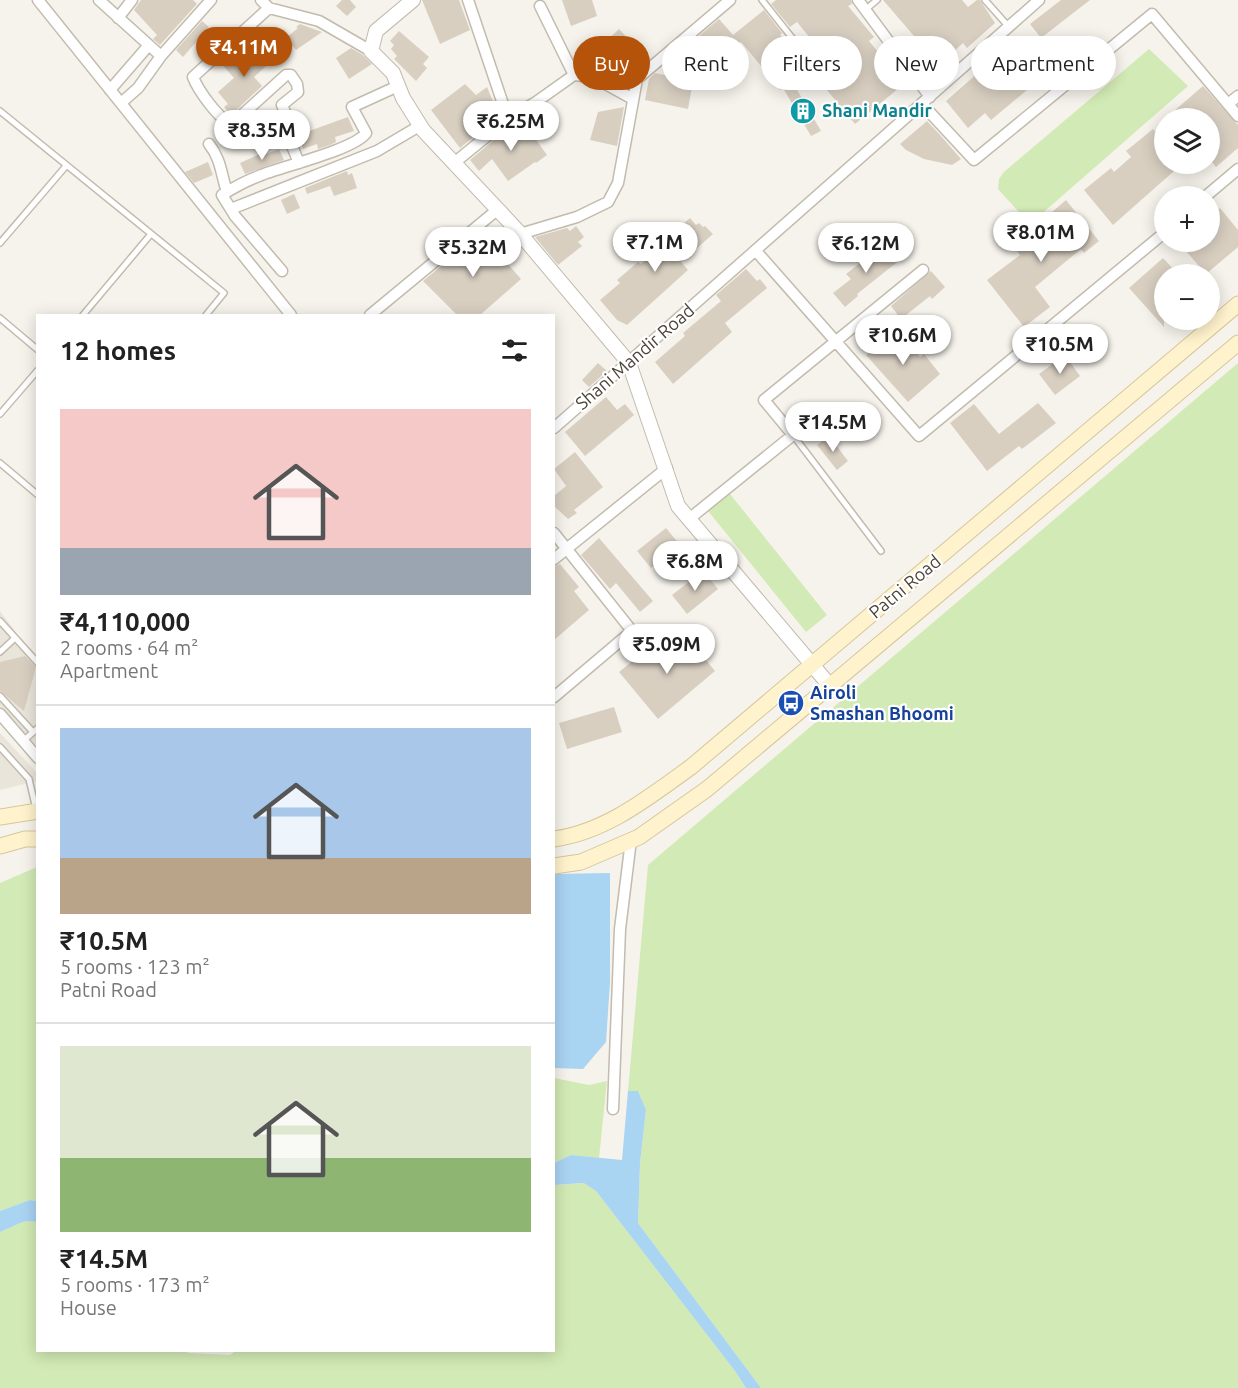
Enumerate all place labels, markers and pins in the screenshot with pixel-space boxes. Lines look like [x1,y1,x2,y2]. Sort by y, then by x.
pin: ₹4.11M [195,27,293,78]
building icon: Shani Mandir [788,96,818,126]
place label: Shani Mandir [822,100,932,120]
pin: ₹6.25M [462,101,560,152]
pin: ₹8.35M [213,110,311,161]
pin: ₹8.01M [992,212,1090,263]
pin: ₹7.1M [613,222,697,273]
pin: ₹6.12M [817,223,915,274]
pin: ₹5.32M [424,227,522,278]
pin: ₹10.6M [854,315,952,366]
pin: ₹10.5M [1011,324,1109,375]
pin: ₹14.5M [784,402,882,453]
pin: ₹6.8M [653,541,737,592]
pin: ₹5.09M [618,624,716,675]
place label: Airoli Smashan Bhoomi [810,682,954,723]
bus stop icon: Airoli Smashan Bhoomi [776,688,806,718]

